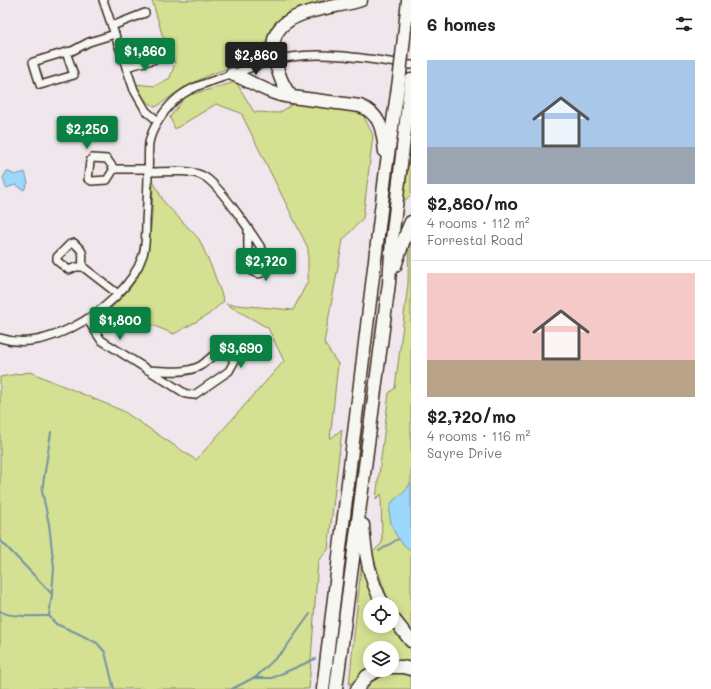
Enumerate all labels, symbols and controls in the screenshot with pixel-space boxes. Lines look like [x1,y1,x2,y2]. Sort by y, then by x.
text: 6 homes [427,13,496,35]
icon: filters [673,13,695,35]
pin: $1,860 [112,38,178,72]
text: $1,860 [124,42,166,59]
pin: $2,860 [223,42,289,76]
text: $2,860 [234,46,278,63]
icon: home [525,86,597,158]
pin: $2,250 [54,116,120,150]
text: $2,250 [66,120,108,137]
text: $2,860/mo [427,192,518,214]
text: 4 rooms · 112 m² [427,214,530,231]
text: Forrestal Road [427,231,523,248]
pin: $2,720 [233,248,299,282]
text: $2,720 [245,252,287,269]
icon: home [525,299,597,371]
pin: $1,800 [87,307,153,341]
text: $1,800 [99,311,141,328]
pin: $3,690 [208,335,274,369]
text: $3,690 [219,339,263,356]
text: $2,720/mo [427,405,516,427]
text: 4 rooms · 116 m² [427,427,530,444]
text: Sayre Drive [427,444,502,461]
map controls [363,597,399,677]
button: locate [363,597,399,633]
button: layers [363,641,399,677]

